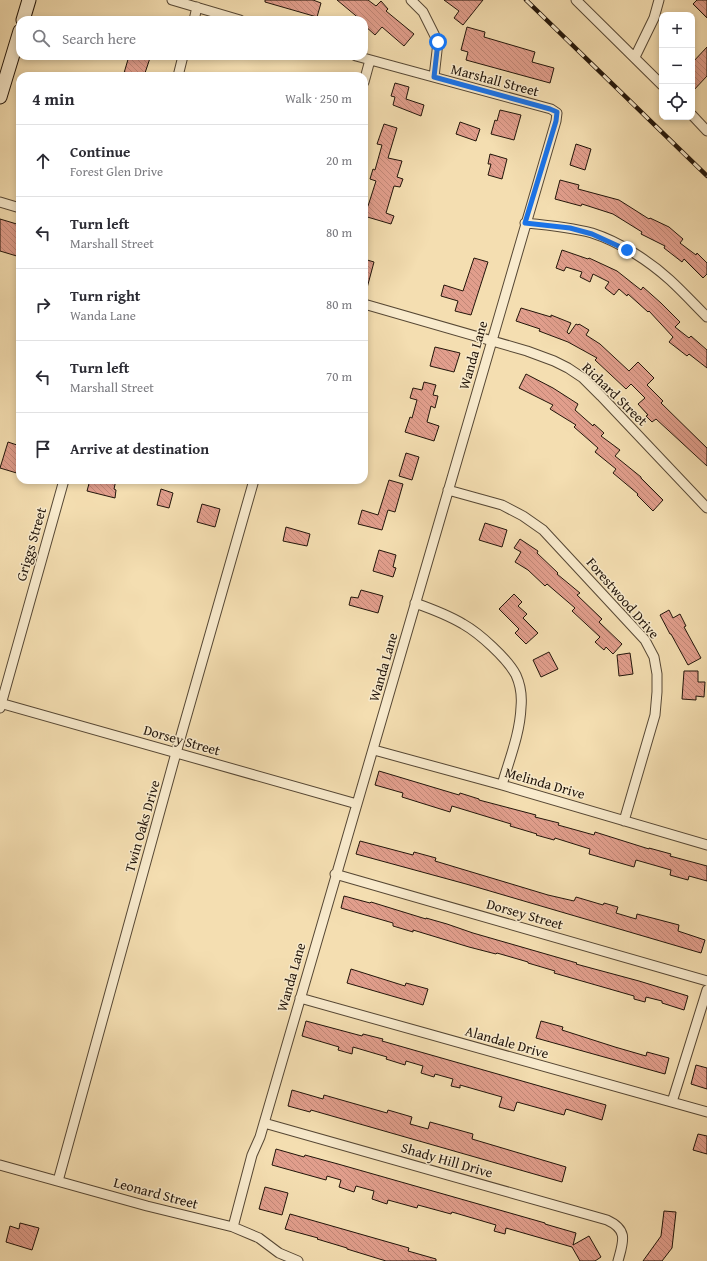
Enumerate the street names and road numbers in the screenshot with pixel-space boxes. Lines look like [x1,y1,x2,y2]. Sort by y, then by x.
street label: Marshall Street [449,59,541,101]
street label: Wanda Lane [454,318,492,392]
street label: Richard Street [578,358,652,430]
street label: Griggs Street [11,505,51,583]
street label: Forestwood Drive [582,553,664,643]
street label: Wanda Lane [364,630,402,704]
street label: Dorsey Street [141,719,223,761]
street label: Melinda Drive [503,762,588,804]
street label: Twin Oaks Drive [119,777,165,874]
street label: Dorsey Street [484,893,566,935]
street label: Wanda Lane [272,940,310,1014]
street label: Alandale Drive [463,1021,551,1064]
street label: Shady Hill Drive [399,1137,496,1183]
street label: Leonard Street [112,1172,200,1214]

